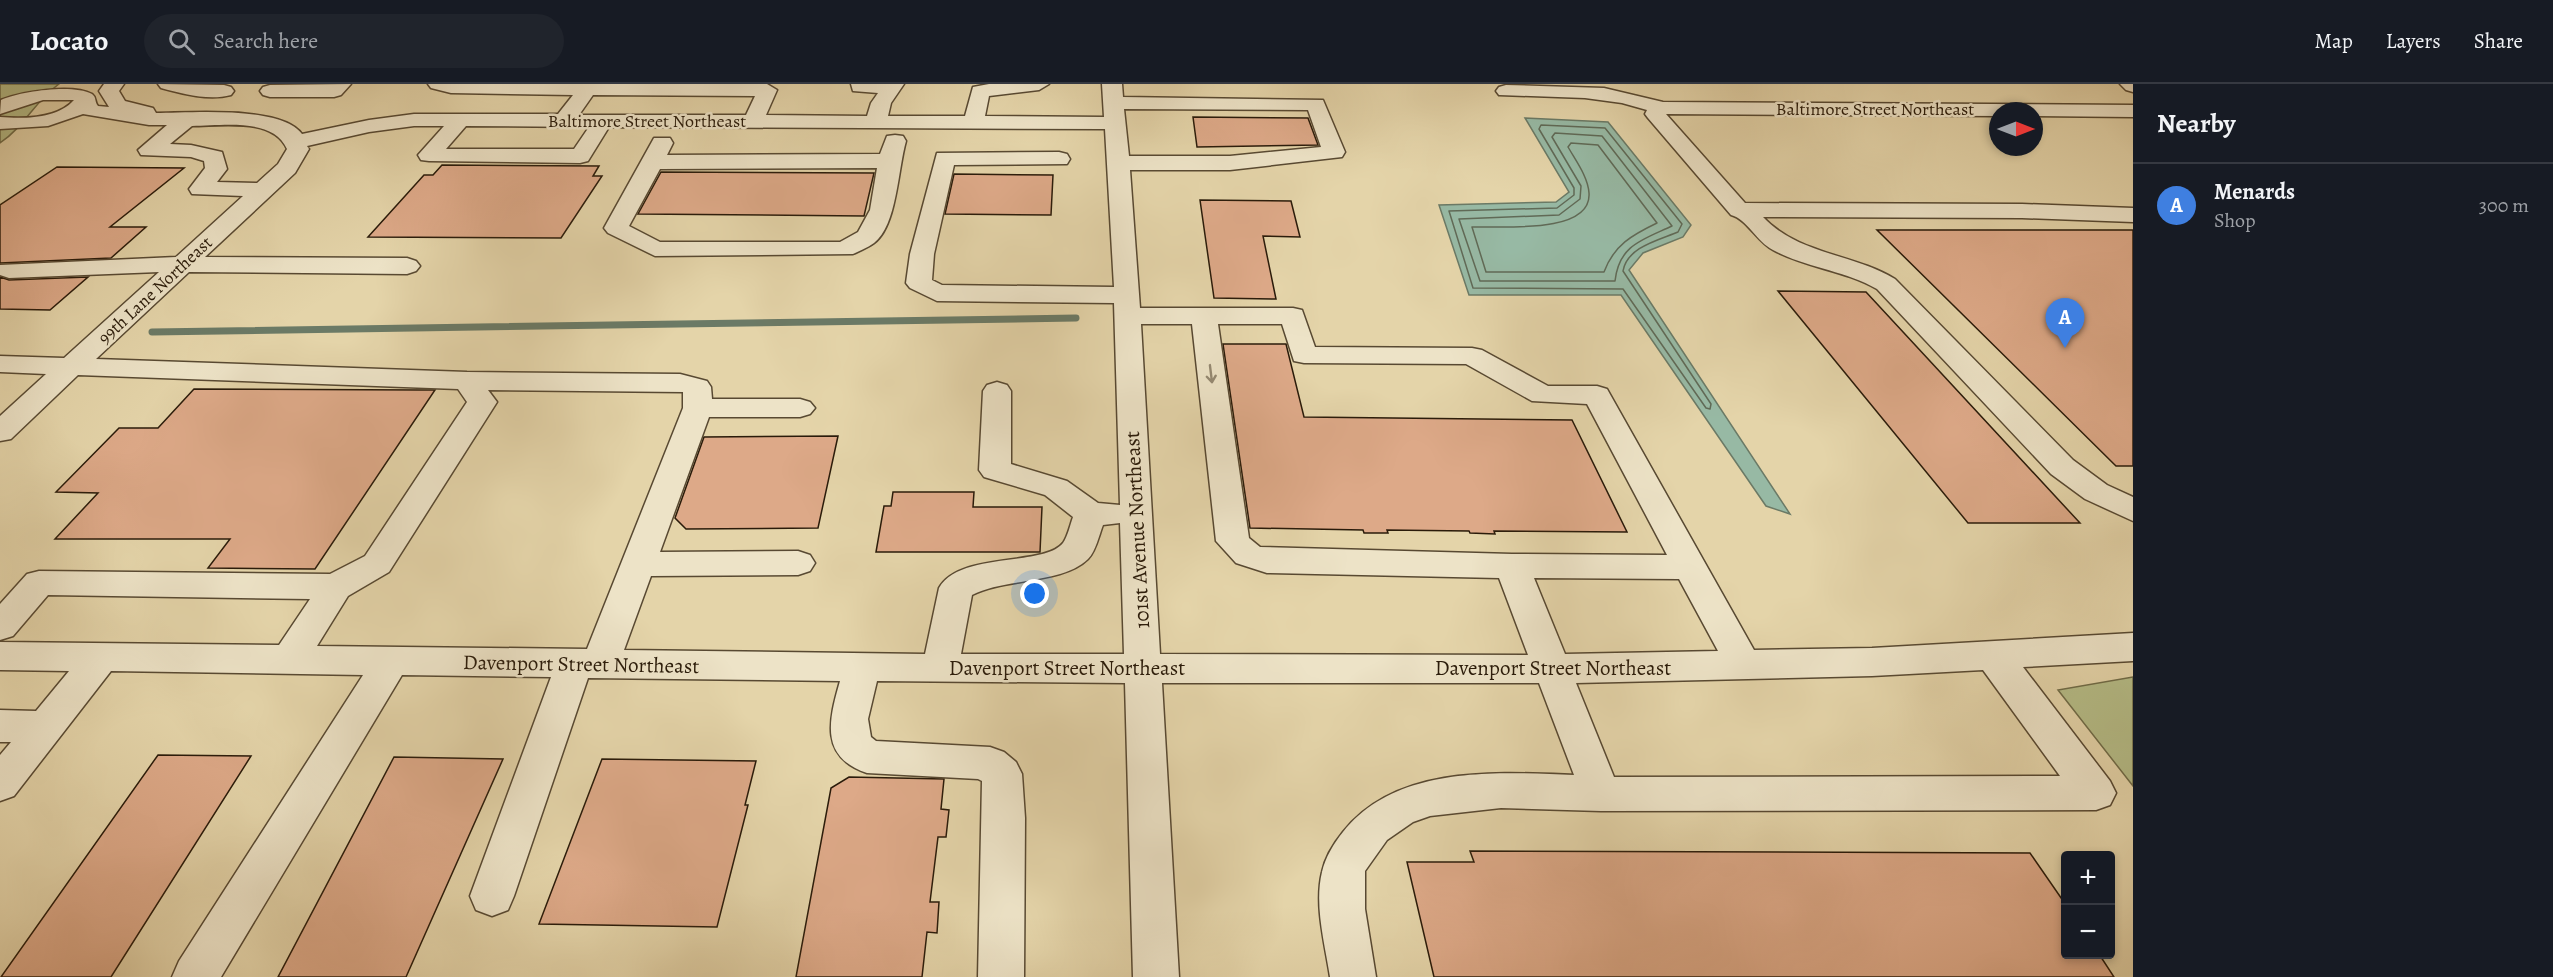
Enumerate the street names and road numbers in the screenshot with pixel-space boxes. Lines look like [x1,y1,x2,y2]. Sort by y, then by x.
street label: Baltimore Street Northeast [1776,97,1974,121]
street label: Baltimore Street Northeast [548,109,746,133]
street label: 99th Lane Northeast [93,231,217,349]
street label: 101st Avenue Northeast [1118,431,1156,629]
street label: Davenport Street Northeast [463,648,700,680]
street label: Davenport Street Northeast [949,654,1185,682]
street label: Davenport Street Northeast [1435,654,1671,682]

